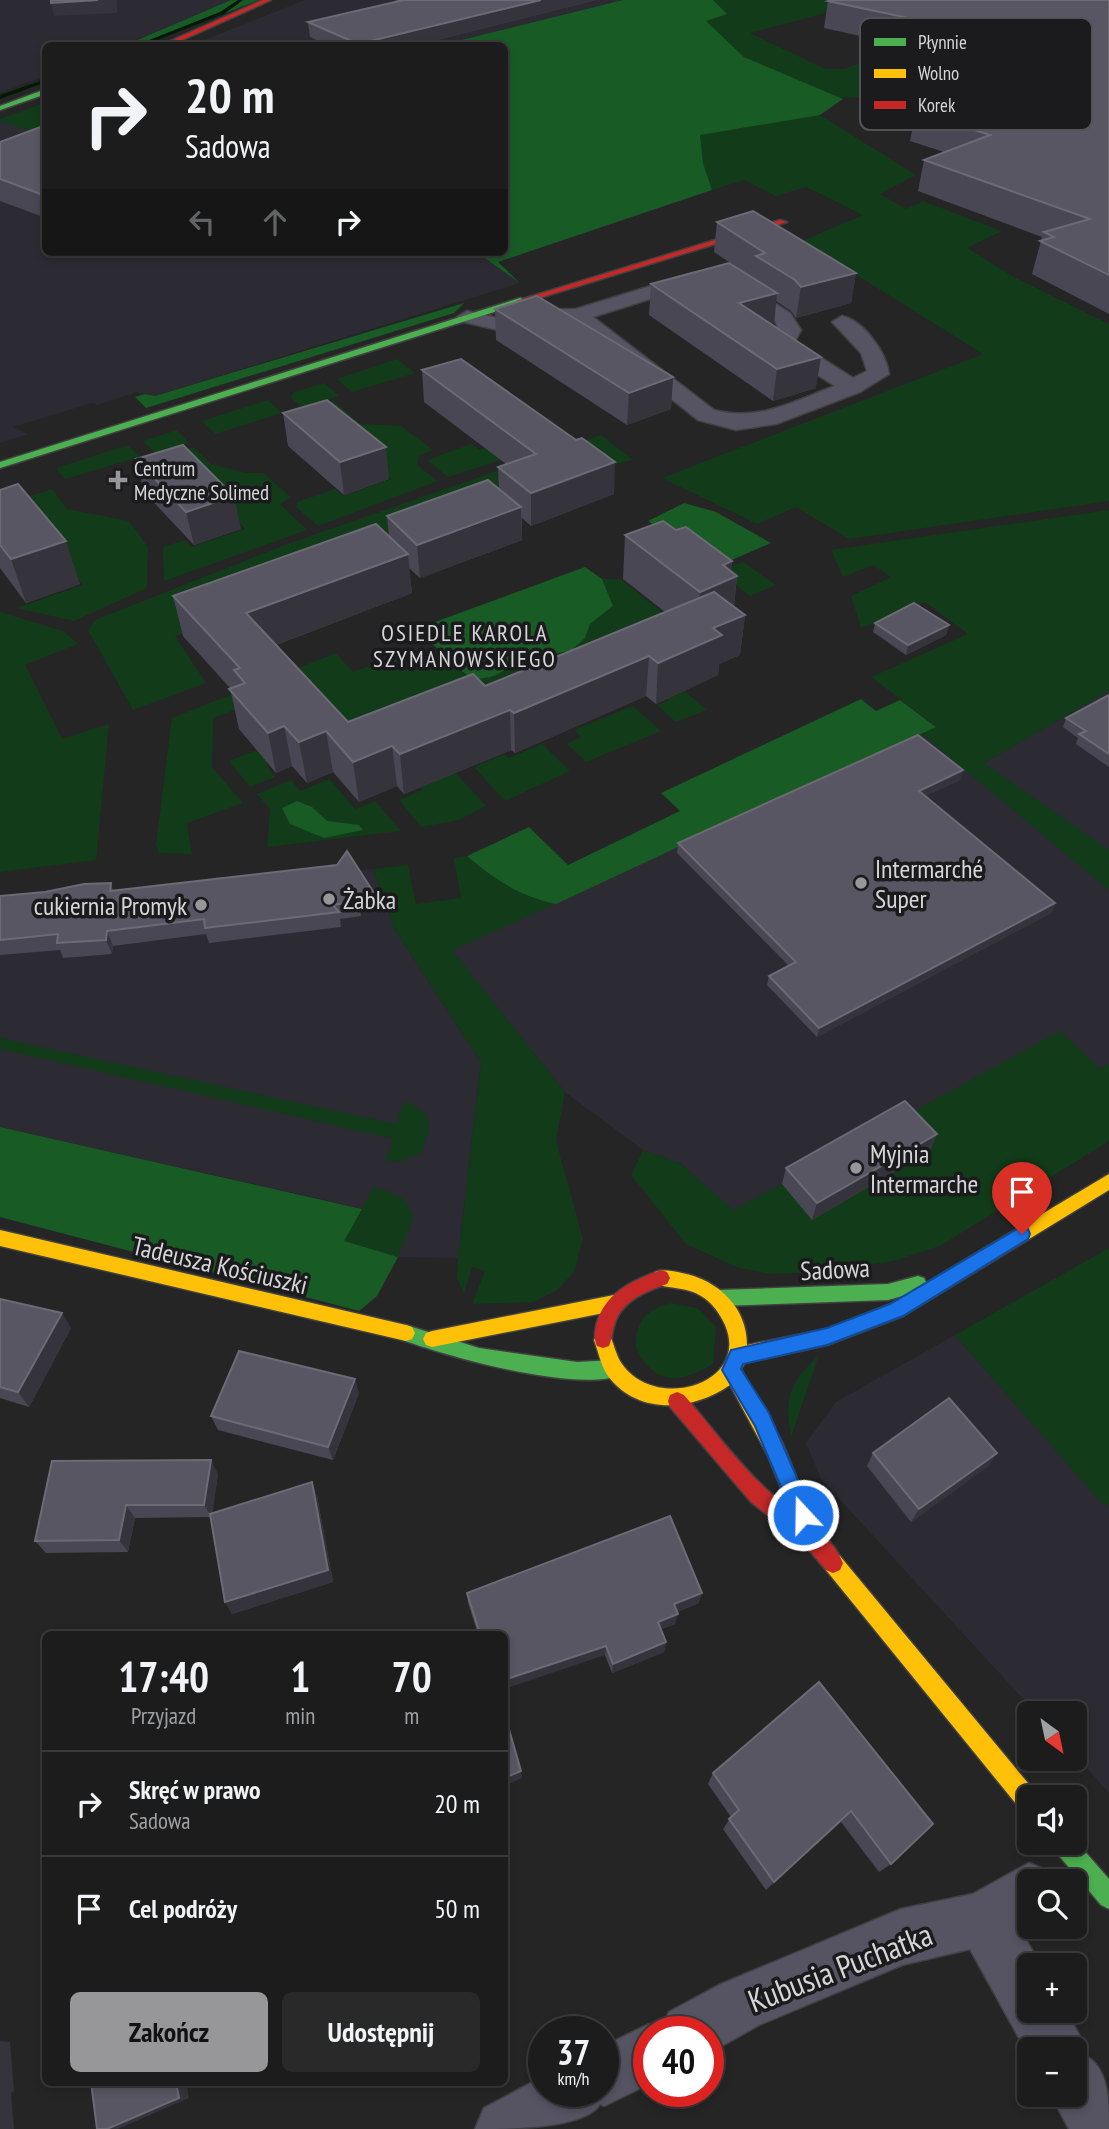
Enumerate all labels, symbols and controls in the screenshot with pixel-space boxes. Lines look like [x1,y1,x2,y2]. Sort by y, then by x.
legend [860,18,1092,130]
text: Płynnie [918,30,967,54]
text: Wolno [918,61,959,85]
text: 20 m [185,63,274,127]
icon: right [70,70,161,161]
text: Korek [918,93,956,117]
text: Sadowa [185,125,271,167]
icon: left [183,203,221,241]
icon: ahead [256,203,294,241]
icon: right [329,203,367,241]
place label: Centrum Medyczne Solimed [134,455,269,506]
marker: Centrum Medyczne Solimed [108,470,128,490]
district label: OSIEDLE KAROLA SZYMANOWSKIEGO [373,618,557,673]
place label: Intermarché Super [875,852,983,915]
marker: Intermarché Super [853,875,869,891]
place label: Żabka [343,883,396,916]
place label: cukiernia Promyk [34,889,187,922]
marker: Żabka [321,891,337,907]
marker: cukiernia Promyk [193,897,209,913]
place label: Myjnia Intermarche [870,1137,978,1200]
marker: Myjnia Intermarche [848,1160,864,1176]
pin [992,1162,1052,1234]
icon: arrive [1003,1173,1041,1211]
street label: Tadeusza Kościuszki [129,1229,311,1301]
street label: Sadowa [799,1251,871,1287]
position arrow [766,1478,840,1552]
text: 17:40 [118,1649,209,1704]
text: 1 [290,1649,310,1704]
text: 70 [392,1649,432,1704]
text: Przyjazd [131,1701,196,1730]
text: min [285,1701,315,1730]
text: m [404,1701,419,1730]
north arrow [1017,1701,1087,1771]
map controls [1017,1701,1087,2107]
text: Skręć w prawo [129,1773,260,1806]
icon: right [70,1785,108,1823]
button: sound [1017,1785,1087,1855]
text: 20 m [434,1787,480,1820]
text: Sadowa [129,1806,191,1835]
button: search [1017,1869,1087,1939]
icon: arrive [70,1890,108,1928]
text: Cel podróży [129,1892,237,1925]
text: 50 m [434,1892,480,1925]
street label: Kubusia Puchatka [742,1913,938,2021]
button: + [1017,1953,1087,2023]
button: Zakończ [70,1992,268,2072]
button: Udostępnij [282,1992,480,2072]
speed limit sign: 40 [633,2016,724,2107]
text: 37 [557,2029,590,2075]
button: − [1017,2037,1087,2107]
text: km/h [558,2067,589,2090]

